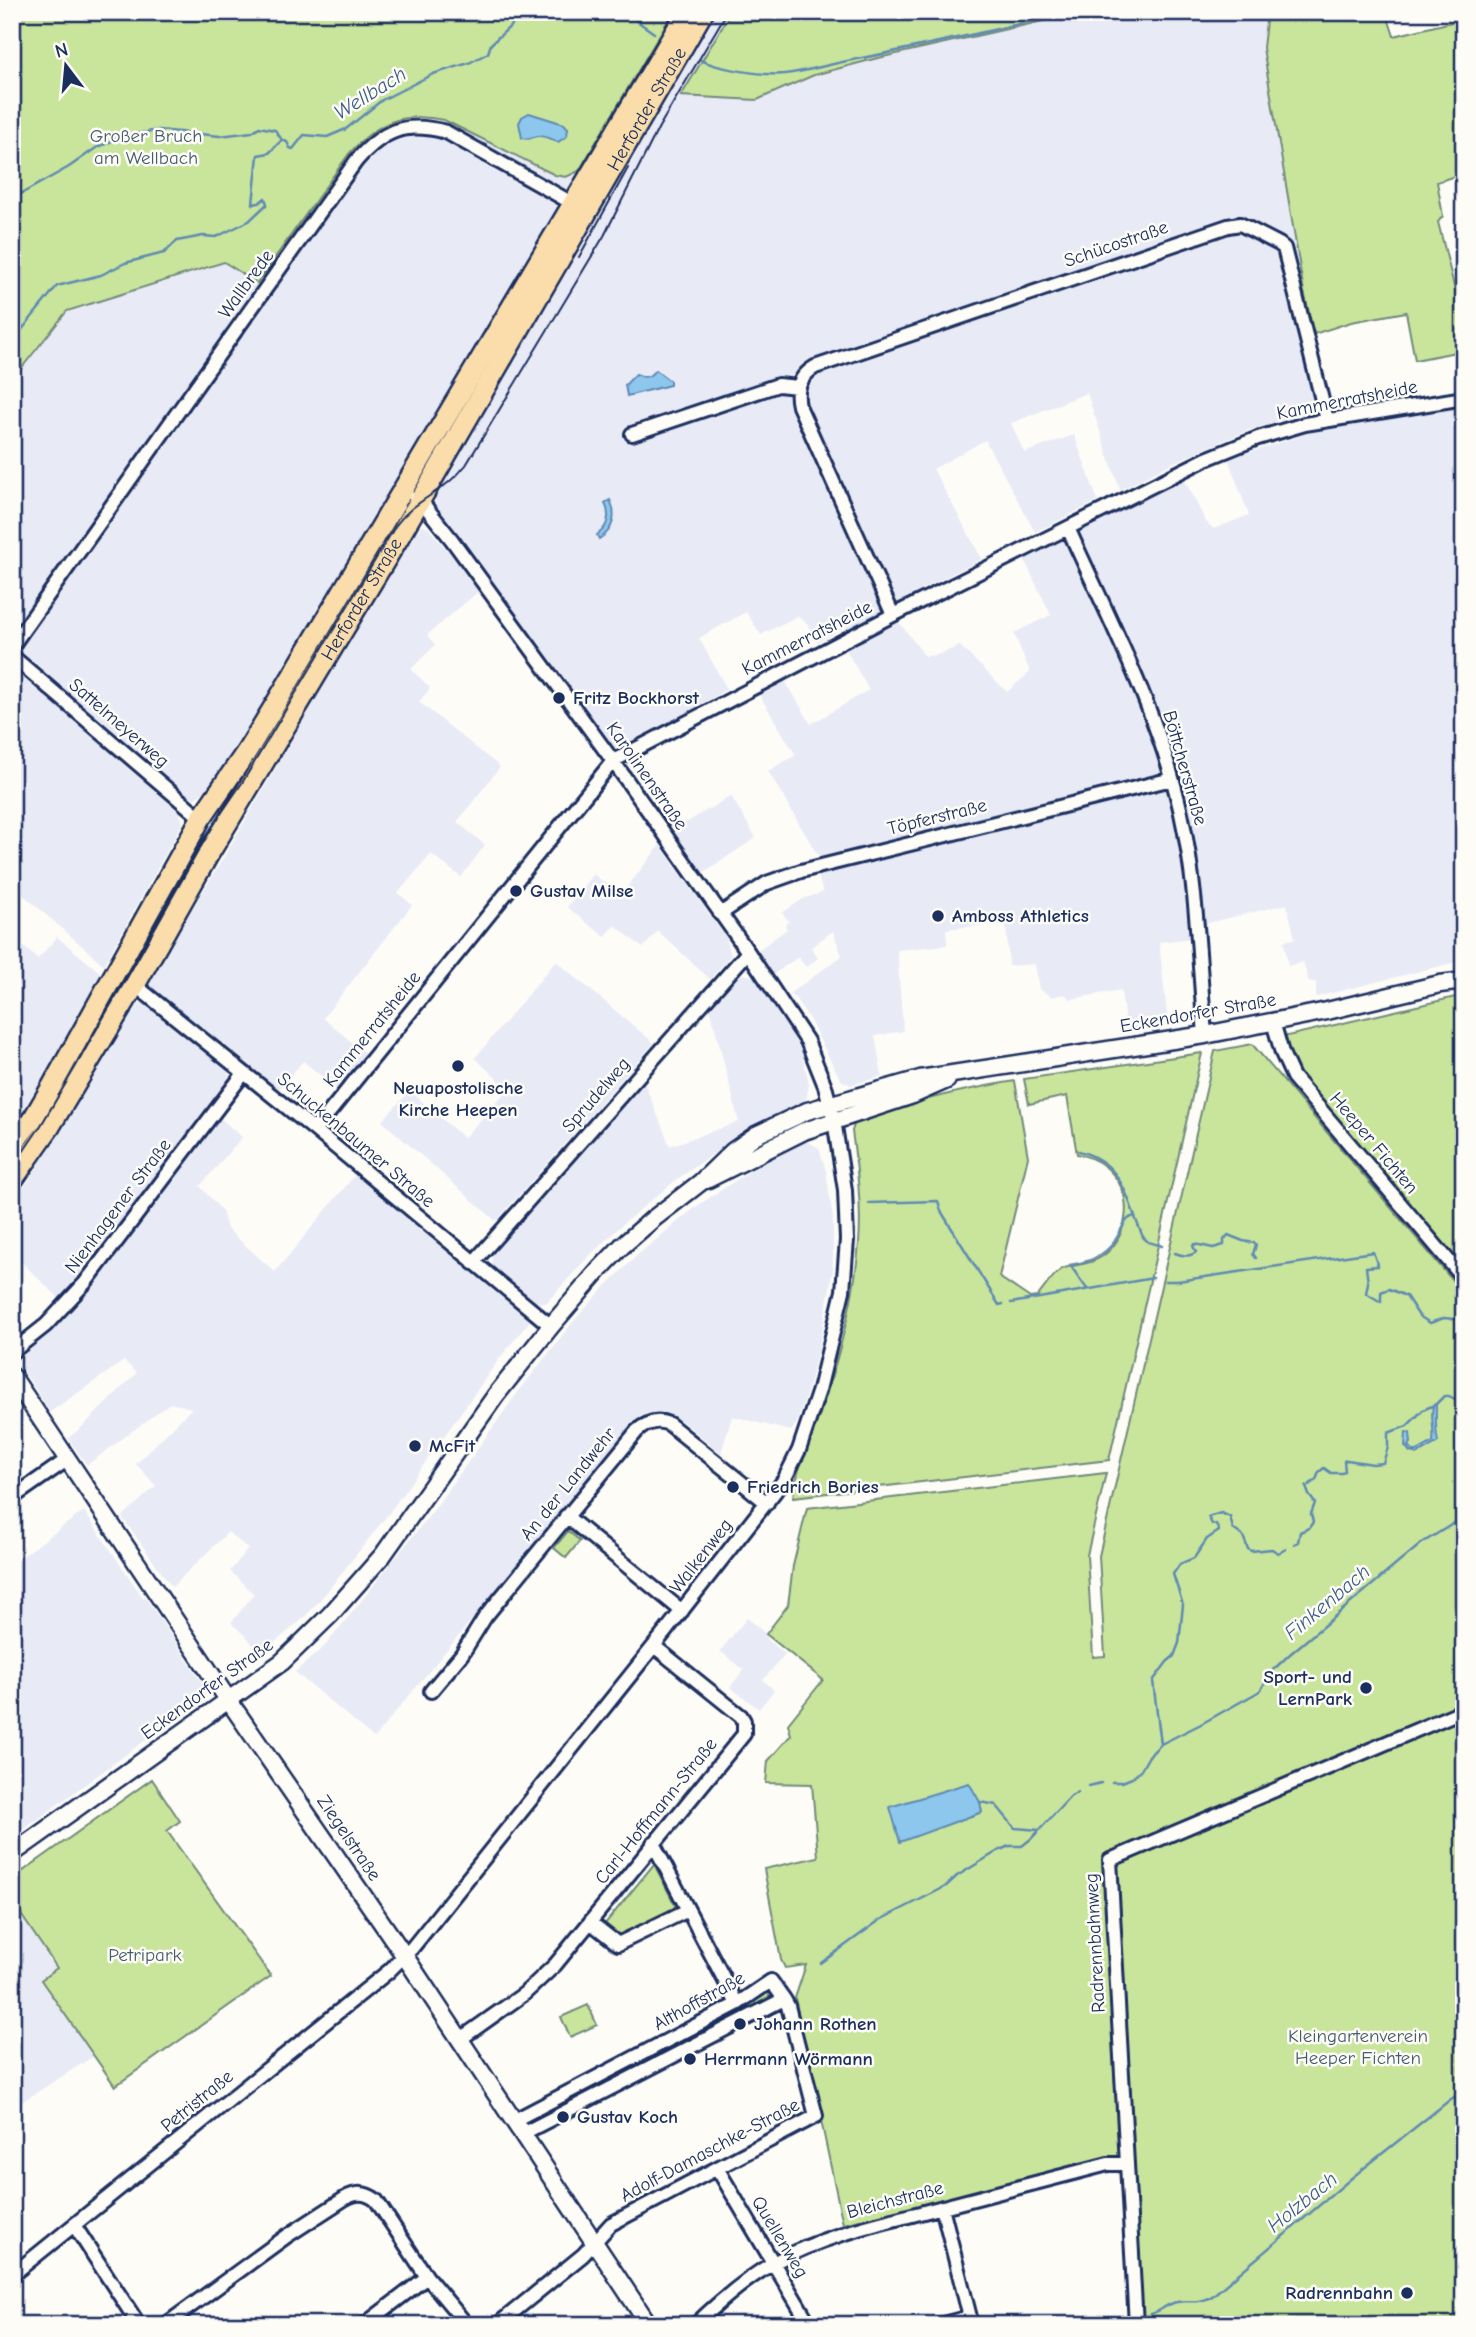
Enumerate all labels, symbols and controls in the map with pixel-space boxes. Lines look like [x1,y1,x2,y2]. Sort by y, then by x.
north arrow [32,32,102,102]
text: N [53,38,71,63]
street label: Herforder Straße [602,44,691,175]
water label: Wellbach [329,61,411,125]
park label: Großer Bruch am Wellbach [90,125,202,169]
street label: Schücostraße [1061,216,1171,272]
street label: Wallbrede [214,245,278,323]
street label: Kammerratsheide [1275,376,1419,424]
street label: Herforder Straße [317,534,407,664]
street label: Kammerratsheide [738,596,876,680]
street label: Sattelmeyerweg [64,674,174,772]
place label: Fritz Bockhorst [573,687,700,709]
marker: Fritz Bockhorst [551,690,567,706]
street label: Böttcherstraße [1158,708,1212,828]
street label: Karolinenstraße [602,718,692,834]
street label: Töpferstraße [885,794,989,840]
place label: Gustav Milse [530,880,633,902]
marker: Gustav Milse [508,883,524,899]
place label: Amboss Athletics [952,905,1089,927]
marker: Amboss Athletics [930,908,946,924]
street label: Kammerratsheide [318,967,426,1091]
street label: Eckendorfer Straße [1118,988,1278,1038]
street label: Sprudelweg [557,1053,635,1137]
marker: Neuapostolische Kirche Heepen [450,1058,466,1074]
street label: Schuckenbaumer Straße [273,1068,439,1212]
place label: Neuapostolische Kirche Heepen [393,1077,523,1121]
street label: Heeper Fichten [1325,1088,1423,1198]
street label: Nienhagener Straße [60,1134,176,1278]
street label: An der Landwehr [516,1423,621,1545]
place label: McFit [429,1435,476,1457]
marker: McFit [407,1438,423,1454]
place label: Friedrich Bories [747,1476,879,1498]
marker: Friedrich Bories [725,1479,741,1495]
street label: Walkenweg [665,1514,737,1598]
water label: Finkenbach [1279,1559,1375,1645]
street label: Eckendorfer Straße [137,1634,277,1744]
place label: Sport- und LernPark [1263,1666,1353,1710]
marker: Sport- und LernPark [1358,1680,1374,1696]
street label: Carl-Hoffmann-Straße [590,1733,722,1889]
street label: Ziegelstraße [312,1791,386,1885]
street label: Radrennbahnweg [1080,1873,1110,2013]
park label: Petripark [108,1944,182,1966]
street label: Althoffstraße [649,1967,749,2035]
place label: Johann Rothen [754,2013,877,2035]
marker: Johann Rothen [732,2016,748,2032]
park label: Kleingartenverein Heeper Fichten [1288,2025,1428,2069]
place label: Herrmann Wörmann [704,2048,873,2070]
marker: Herrmann Wörmann [682,2051,698,2067]
street label: Petristraße [156,2065,238,2137]
street label: Adolf-Damaschke-Straße [617,2093,803,2207]
place label: Gustav Koch [577,2106,678,2128]
marker: Gustav Koch [555,2109,571,2125]
water label: Holzbach [1262,2167,1342,2237]
street label: Bleichstraße [844,2177,946,2223]
street label: Quellenweg [747,2192,813,2282]
place label: Radrennbahn [1285,2282,1393,2304]
marker: Radrennbahn [1399,2285,1415,2301]

